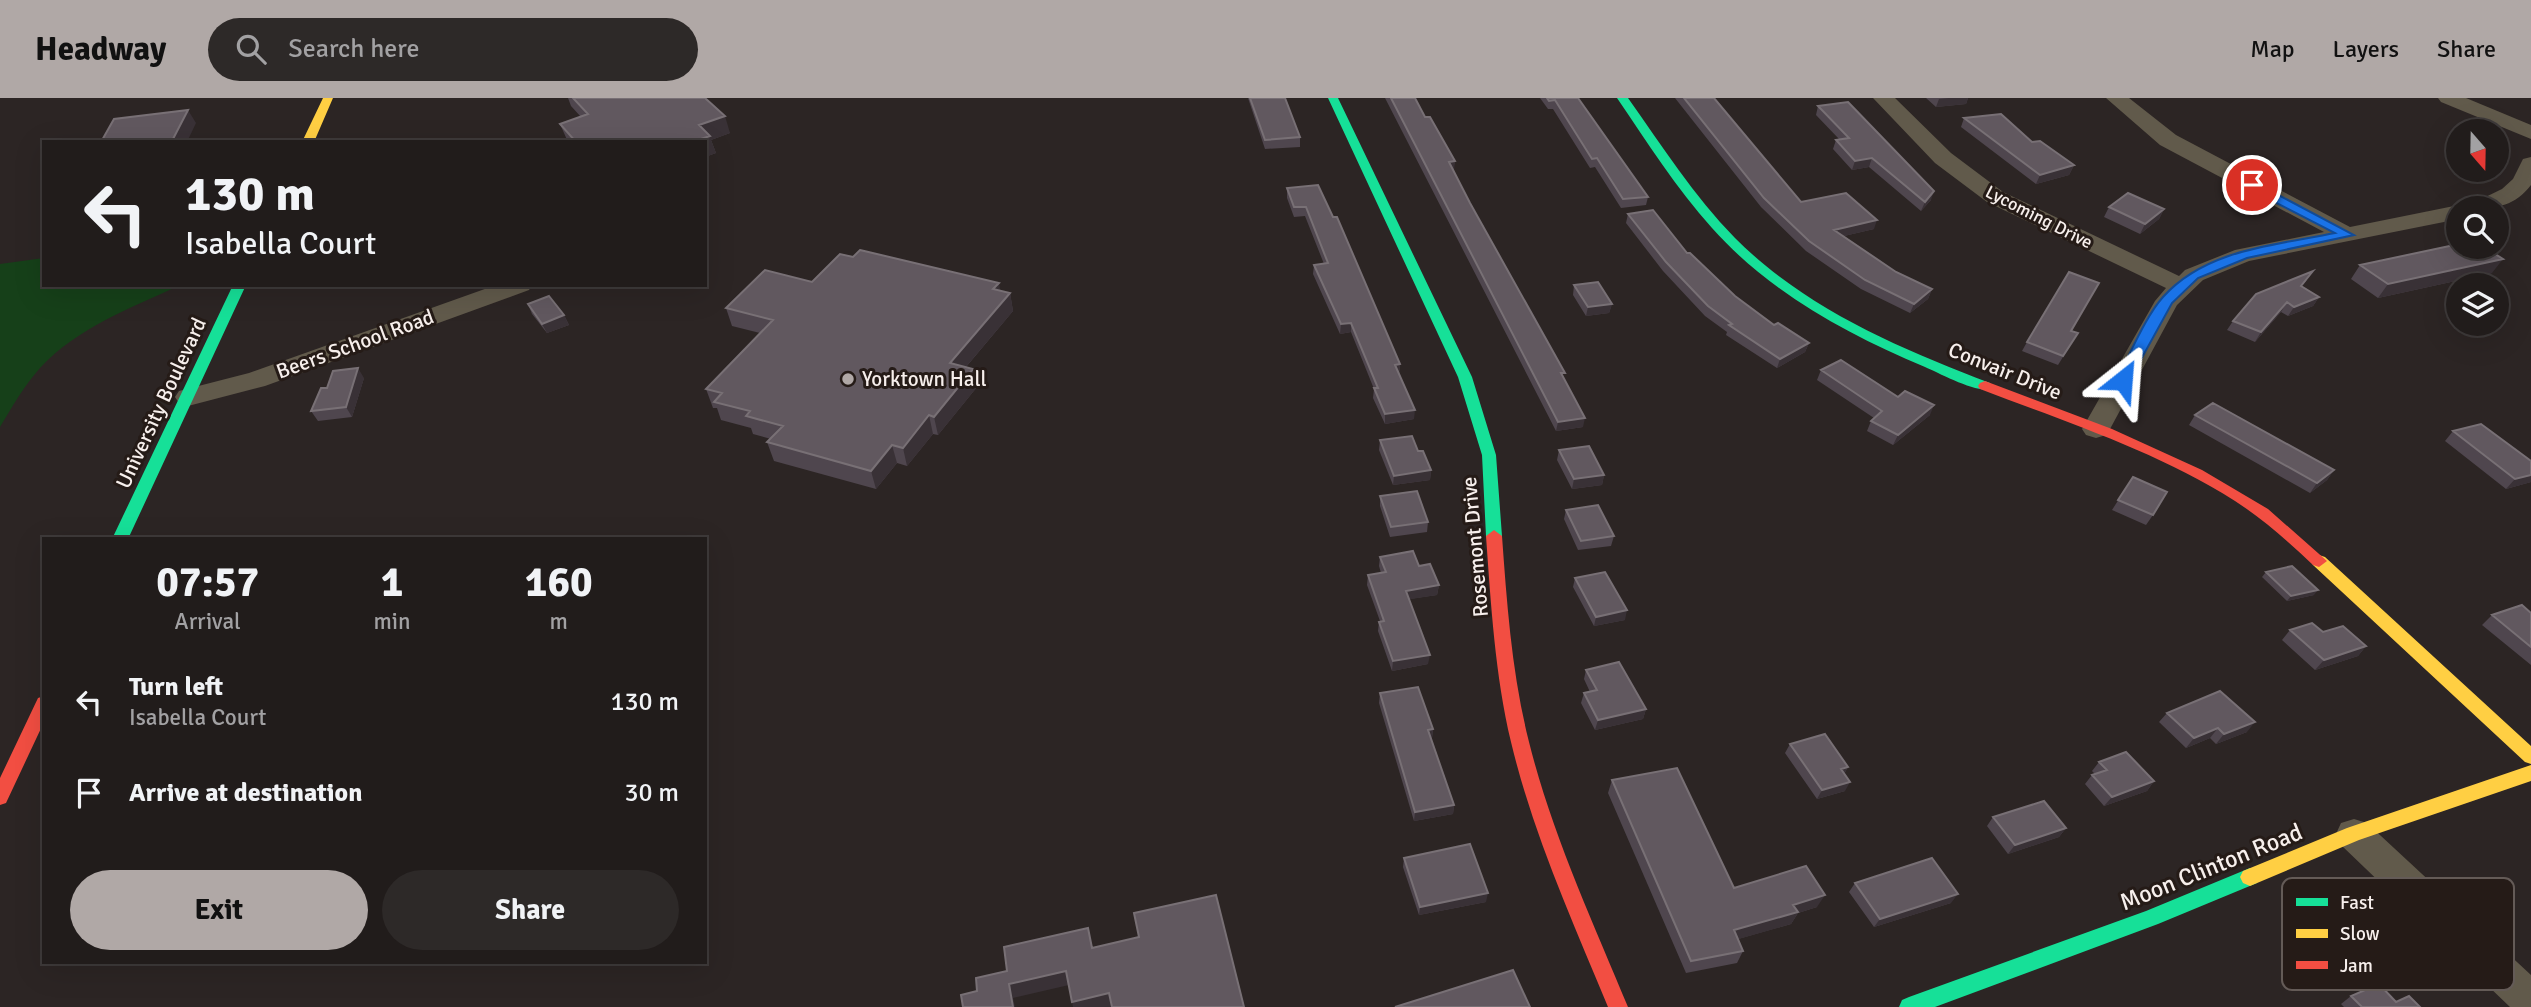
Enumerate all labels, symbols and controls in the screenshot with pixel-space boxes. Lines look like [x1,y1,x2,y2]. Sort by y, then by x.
search box [208,18,698,81]
text: Headway [35,29,166,70]
icon: search [232,30,270,68]
text: Search here [288,33,419,65]
text: Map [2250,34,2295,64]
text: Layers [2333,34,2399,64]
text: Share [2437,34,2496,64]
north arrow [2446,119,2510,182]
map controls [2446,119,2509,336]
pin [2222,155,2282,215]
text: 130 m [185,164,315,224]
icon: arrive [2233,166,2271,204]
icon: left [70,168,161,259]
street label: Lycoming Drive [1982,181,2096,253]
button: search [2446,196,2509,259]
text: Isabella Court [185,224,376,263]
button: layers [2446,273,2509,336]
street label: Beers School Road [273,303,437,385]
street label: University Boulevard [110,314,212,492]
street label: Convair Drive [1945,337,2065,405]
position arrow [2086,343,2160,417]
place label: Yorktown Hall [862,366,987,392]
marker: Yorktown Hall [840,371,856,387]
street label: Rosemont Drive [1456,476,1494,618]
text: 07:57 [156,557,259,608]
text: 1 [381,557,403,608]
text: 160 [525,557,593,608]
text: Arrival [175,607,241,636]
text: min [373,607,411,636]
text: m [550,607,568,636]
text: Turn left [129,671,223,703]
icon: left [70,683,108,721]
text: 130 m [610,686,679,718]
text: Isabella Court [129,703,266,732]
icon: arrive [70,774,108,812]
text: Arrive at destination [129,777,362,809]
text: 30 m [624,777,679,809]
street label: Moon Clinton Road [2115,817,2307,917]
button: Exit [70,870,368,950]
button: Share [382,870,679,950]
legend [2282,878,2514,990]
text: Fast [2340,891,2374,915]
text: Slow [2340,922,2380,946]
text: Jam [2340,954,2373,978]

